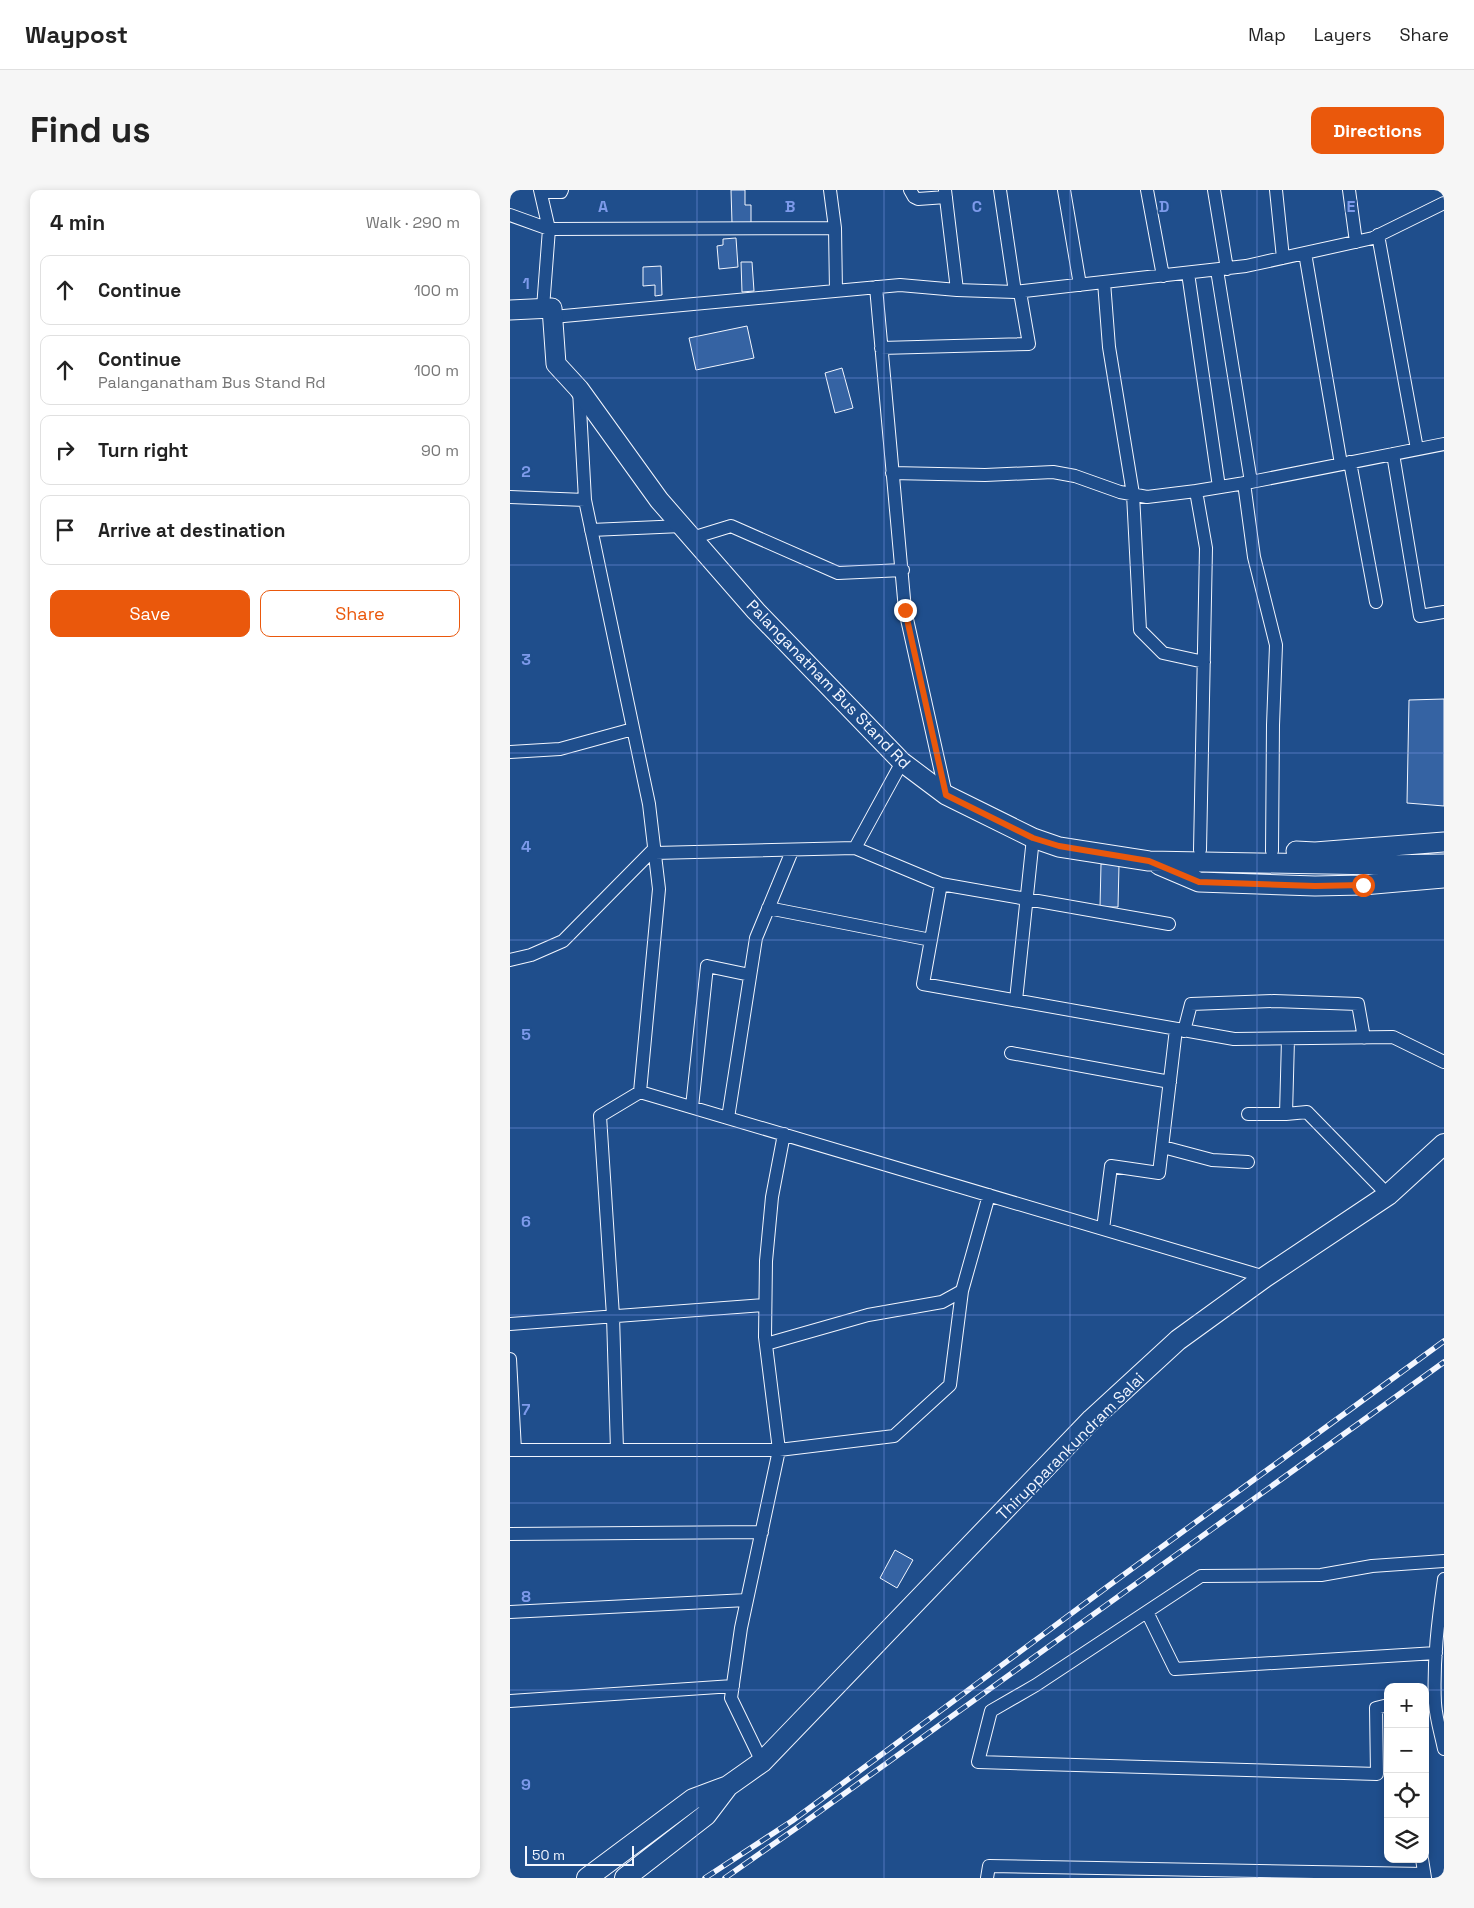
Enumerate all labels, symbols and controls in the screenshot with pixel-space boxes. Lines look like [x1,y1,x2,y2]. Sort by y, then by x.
text: Waypost [25,19,128,50]
text: Map [1248,23,1286,46]
text: Layers [1314,23,1371,46]
text: Share [1399,23,1449,46]
button: Directions [1311,107,1444,154]
text: Find us [30,108,151,152]
text: A [598,196,608,217]
text: B [785,196,795,217]
text: C [972,196,982,217]
text: D [1159,196,1169,217]
text: E [1347,196,1356,217]
text: 4 min [50,209,105,236]
text: Walk · 290 m [366,212,460,233]
text: 1 [522,273,530,294]
icon: ahead [51,276,79,304]
text: Continue [98,278,181,303]
text: 100 m [414,280,459,301]
text: Continue [98,347,181,372]
icon: ahead [51,356,79,384]
text: 100 m [414,360,459,381]
text: Palanganatham Bus Stand Rd [98,372,326,393]
icon: right [51,436,79,464]
text: Turn right [98,438,188,463]
text: 90 m [421,440,459,461]
text: 2 [521,461,531,482]
icon: arrive [51,516,79,544]
text: Arrive at destination [98,518,286,543]
button: Save [50,590,250,637]
button: Share [260,590,460,637]
street label: Palanganatham Bus Stand Rd [742,595,915,774]
route end [894,599,917,622]
text: 3 [521,649,531,670]
text: 4 [521,836,531,857]
route start [1352,874,1375,897]
text: 5 [521,1024,531,1045]
text: 6 [521,1211,531,1232]
street label: Thirupparankundram Salai [992,1368,1149,1525]
text: 7 [522,1399,531,1420]
text: 8 [521,1586,531,1607]
map controls [1384,1683,1429,1863]
button: + [1384,1683,1429,1728]
button: − [1384,1728,1429,1773]
button: locate [1384,1773,1429,1818]
text: 9 [521,1774,531,1795]
button: layers [1384,1818,1429,1863]
scale bar [525,1843,634,1866]
text: 50 m [532,1846,565,1864]

